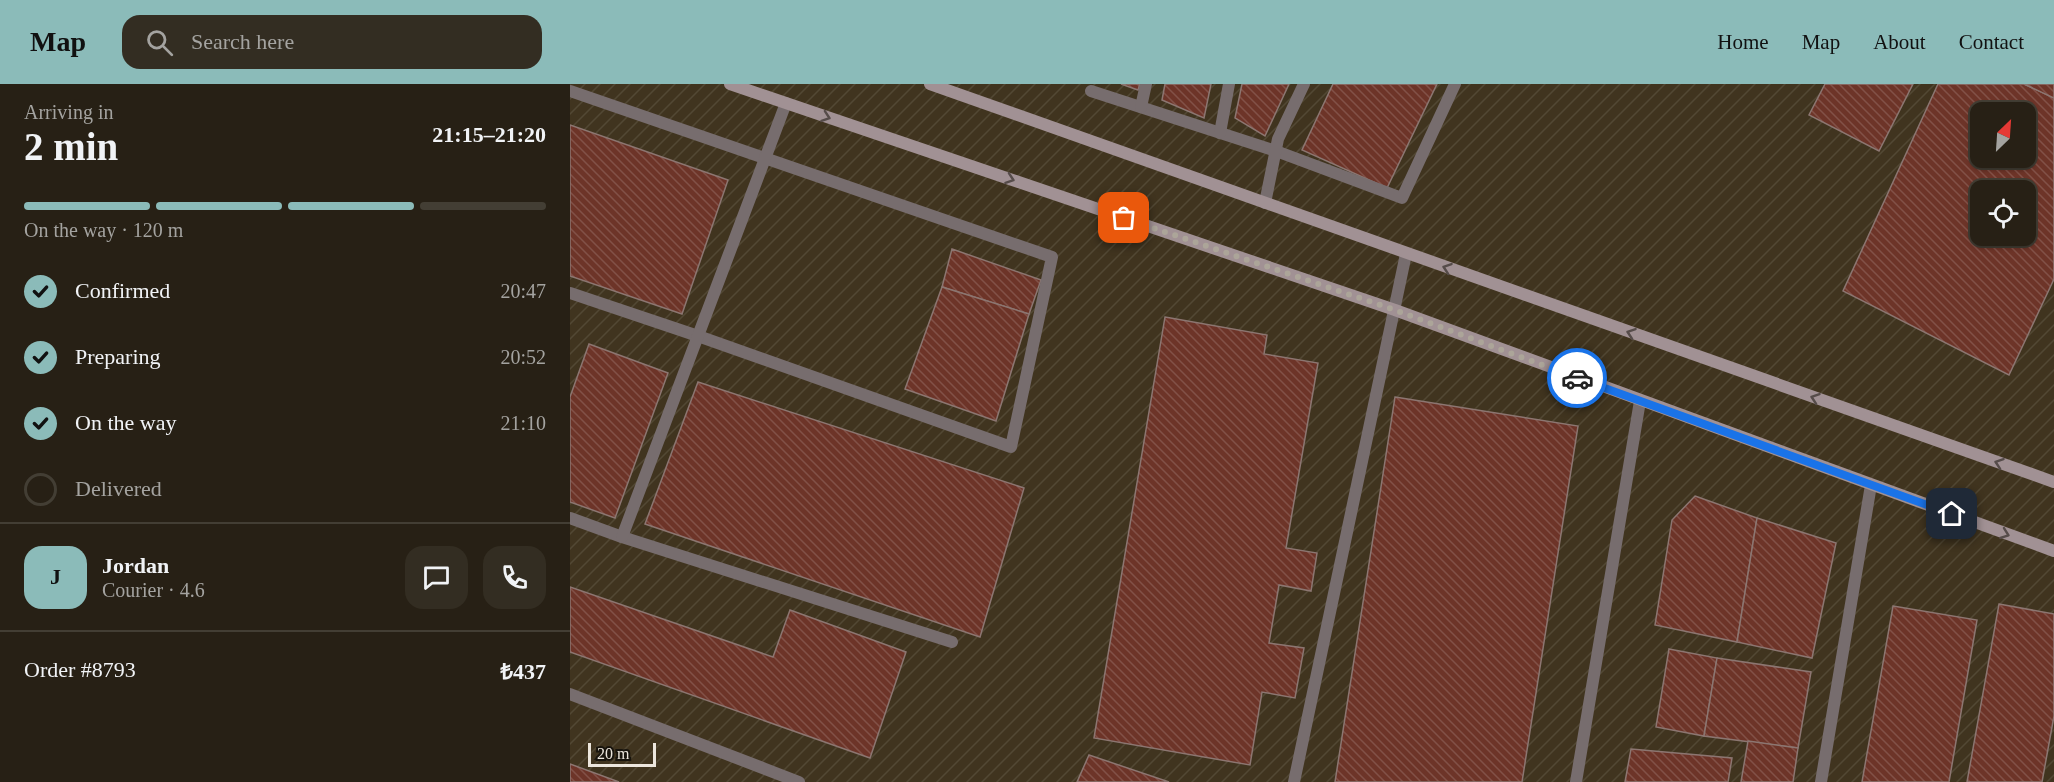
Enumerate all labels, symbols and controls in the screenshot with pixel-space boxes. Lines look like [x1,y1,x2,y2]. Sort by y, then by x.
search box [122,15,542,69]
text: Map [30,26,86,57]
icon: search [143,26,176,59]
text: Search here [191,29,294,54]
text: Home [1717,30,1769,54]
text: Map [1802,30,1840,54]
text: About [1873,30,1926,54]
text: Contact [1959,30,2024,54]
text: Arriving in [24,101,113,123]
north arrow [1970,102,2036,168]
map controls [1970,102,2036,246]
one-way arrow [820,109,830,122]
text: 21:15–21:20 [432,122,546,147]
text: 2 min [24,125,118,168]
one-way arrow [1004,172,1015,185]
button: locate [1970,180,2036,246]
pin [1098,192,1149,243]
icon: bag [1107,201,1140,234]
text: On the way · 120 m [24,219,183,241]
one-way arrow [1442,263,1453,276]
icon: check [24,275,57,308]
text: Confirmed [75,278,170,303]
text: 20:47 [500,280,546,302]
one-way arrow [1626,328,1637,341]
icon: check [24,341,57,374]
text: Preparing [75,344,161,369]
text: 20:52 [500,346,546,368]
courier [1547,348,1607,408]
icon: car [1561,362,1594,395]
one-way arrow [1810,393,1821,406]
icon: check [24,407,57,440]
text: On the way [75,410,176,435]
text: 21:10 [500,412,546,434]
one-way arrow [1994,457,2005,470]
text: Delivered [75,476,162,501]
pin [1926,488,1977,539]
icon: home [1935,497,1968,530]
one-way arrow [1999,526,2010,539]
button: chat [405,546,468,609]
button: phone [483,546,546,609]
text: Jordan [102,553,169,578]
text: J [50,564,61,589]
text: Courier · 4.6 [102,579,205,601]
text: Order #8793 [24,657,136,682]
text: ₺437 [500,659,546,684]
scale bar [588,740,656,768]
text: 20 m [597,745,629,762]

